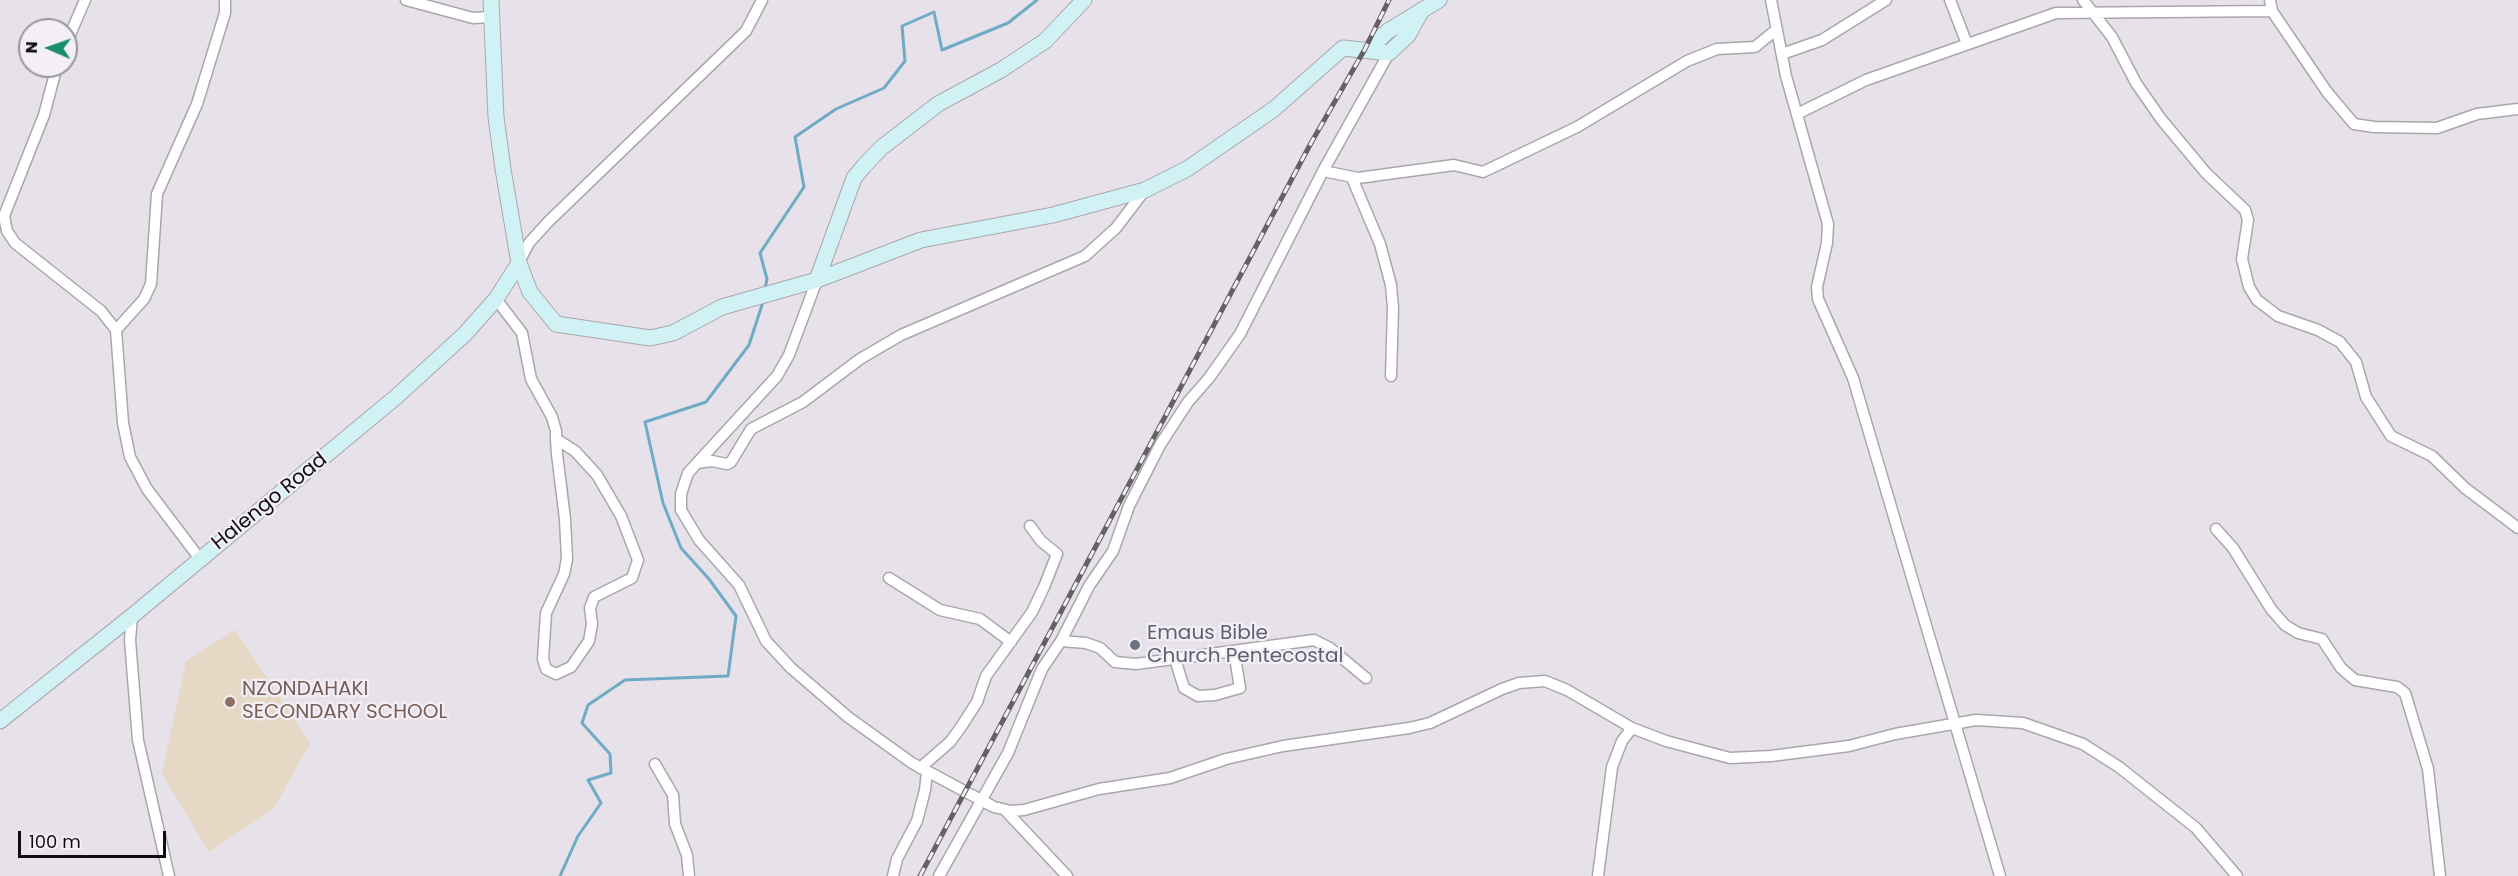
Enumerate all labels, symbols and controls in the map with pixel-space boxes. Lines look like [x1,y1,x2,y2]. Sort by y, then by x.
north arrow [18,18,78,78]
text: N [20,41,43,54]
street label: Halengo Road [208,448,332,556]
place label: Emaus Bible Church Pentecostal [1147,622,1343,669]
marker: Emaus Bible Church Pentecostal [1128,638,1142,652]
place label: NZONDAHAKI SECONDARY SCHOOL [242,678,447,725]
marker: NZONDAHAKI SECONDARY SCHOOL [223,695,237,709]
scale bar [21,819,170,857]
text: 100 m [29,829,81,854]

